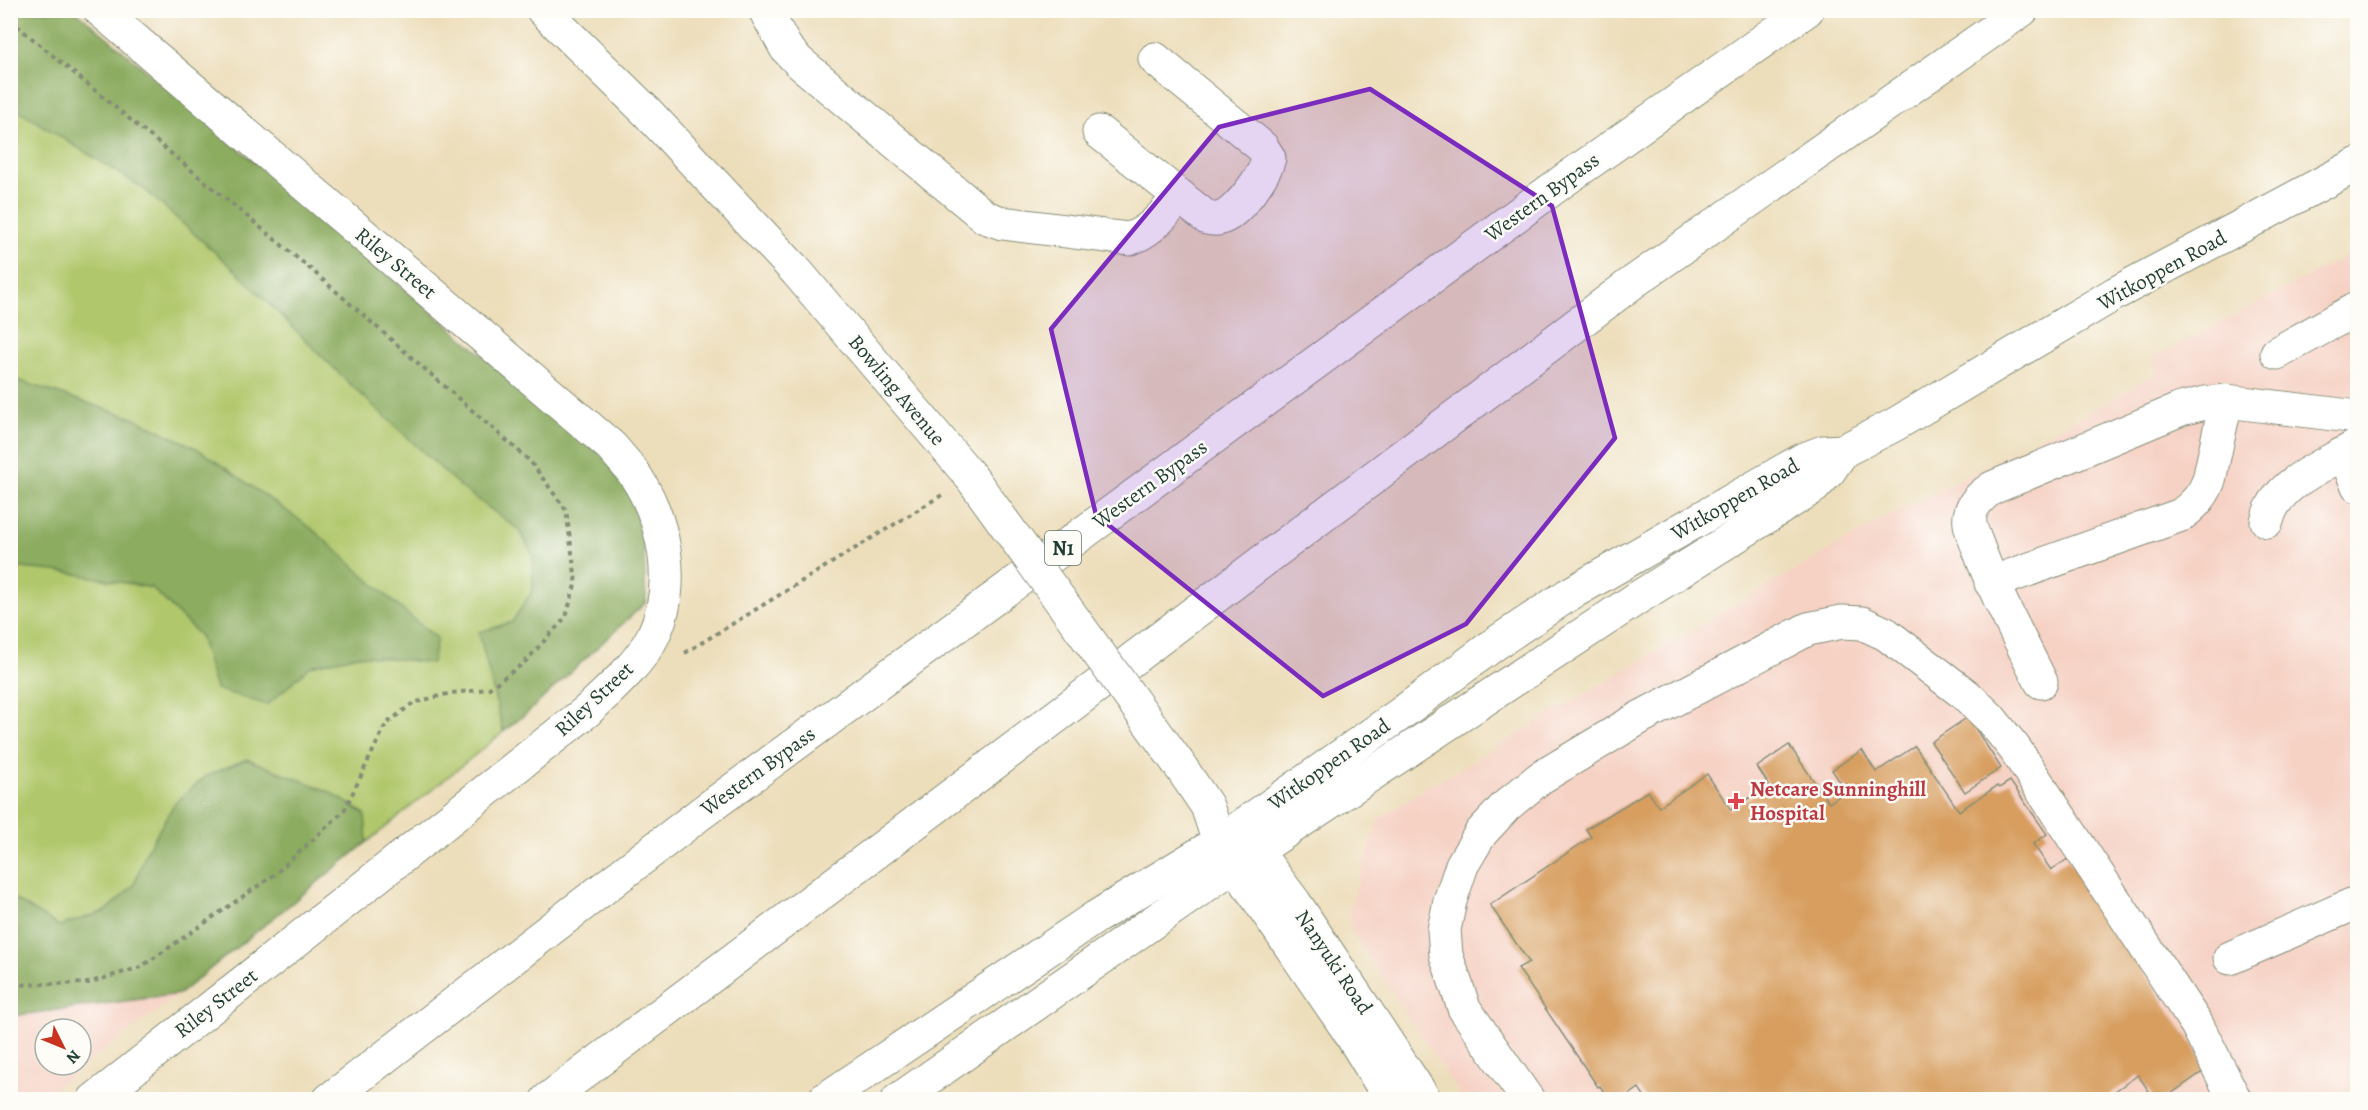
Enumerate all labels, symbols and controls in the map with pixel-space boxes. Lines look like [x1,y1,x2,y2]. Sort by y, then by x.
street label: Western Bypass [1478,146,1605,249]
street label: Riley Street [349,221,443,305]
street label: Witkoppen Road [2092,223,2232,317]
street label: Bowling Avenue [842,329,952,451]
street label: Western Bypass [1086,433,1213,536]
street label: Witkoppen Road [1665,451,1805,547]
road number: N1 [1045,531,1081,565]
street label: Riley Street [549,655,640,743]
street label: Witkoppen Road [1262,711,1396,817]
street label: Western Bypass [694,720,821,823]
place label: Netcare Sunninghill Hospital [1750,775,1926,827]
marker: Netcare Sunninghill Hospital [1727,792,1745,810]
street label: Nanyuki Road [1289,904,1380,1020]
street label: Riley Street [169,962,263,1044]
north arrow [33,1017,93,1077]
text: N [61,1045,85,1069]

